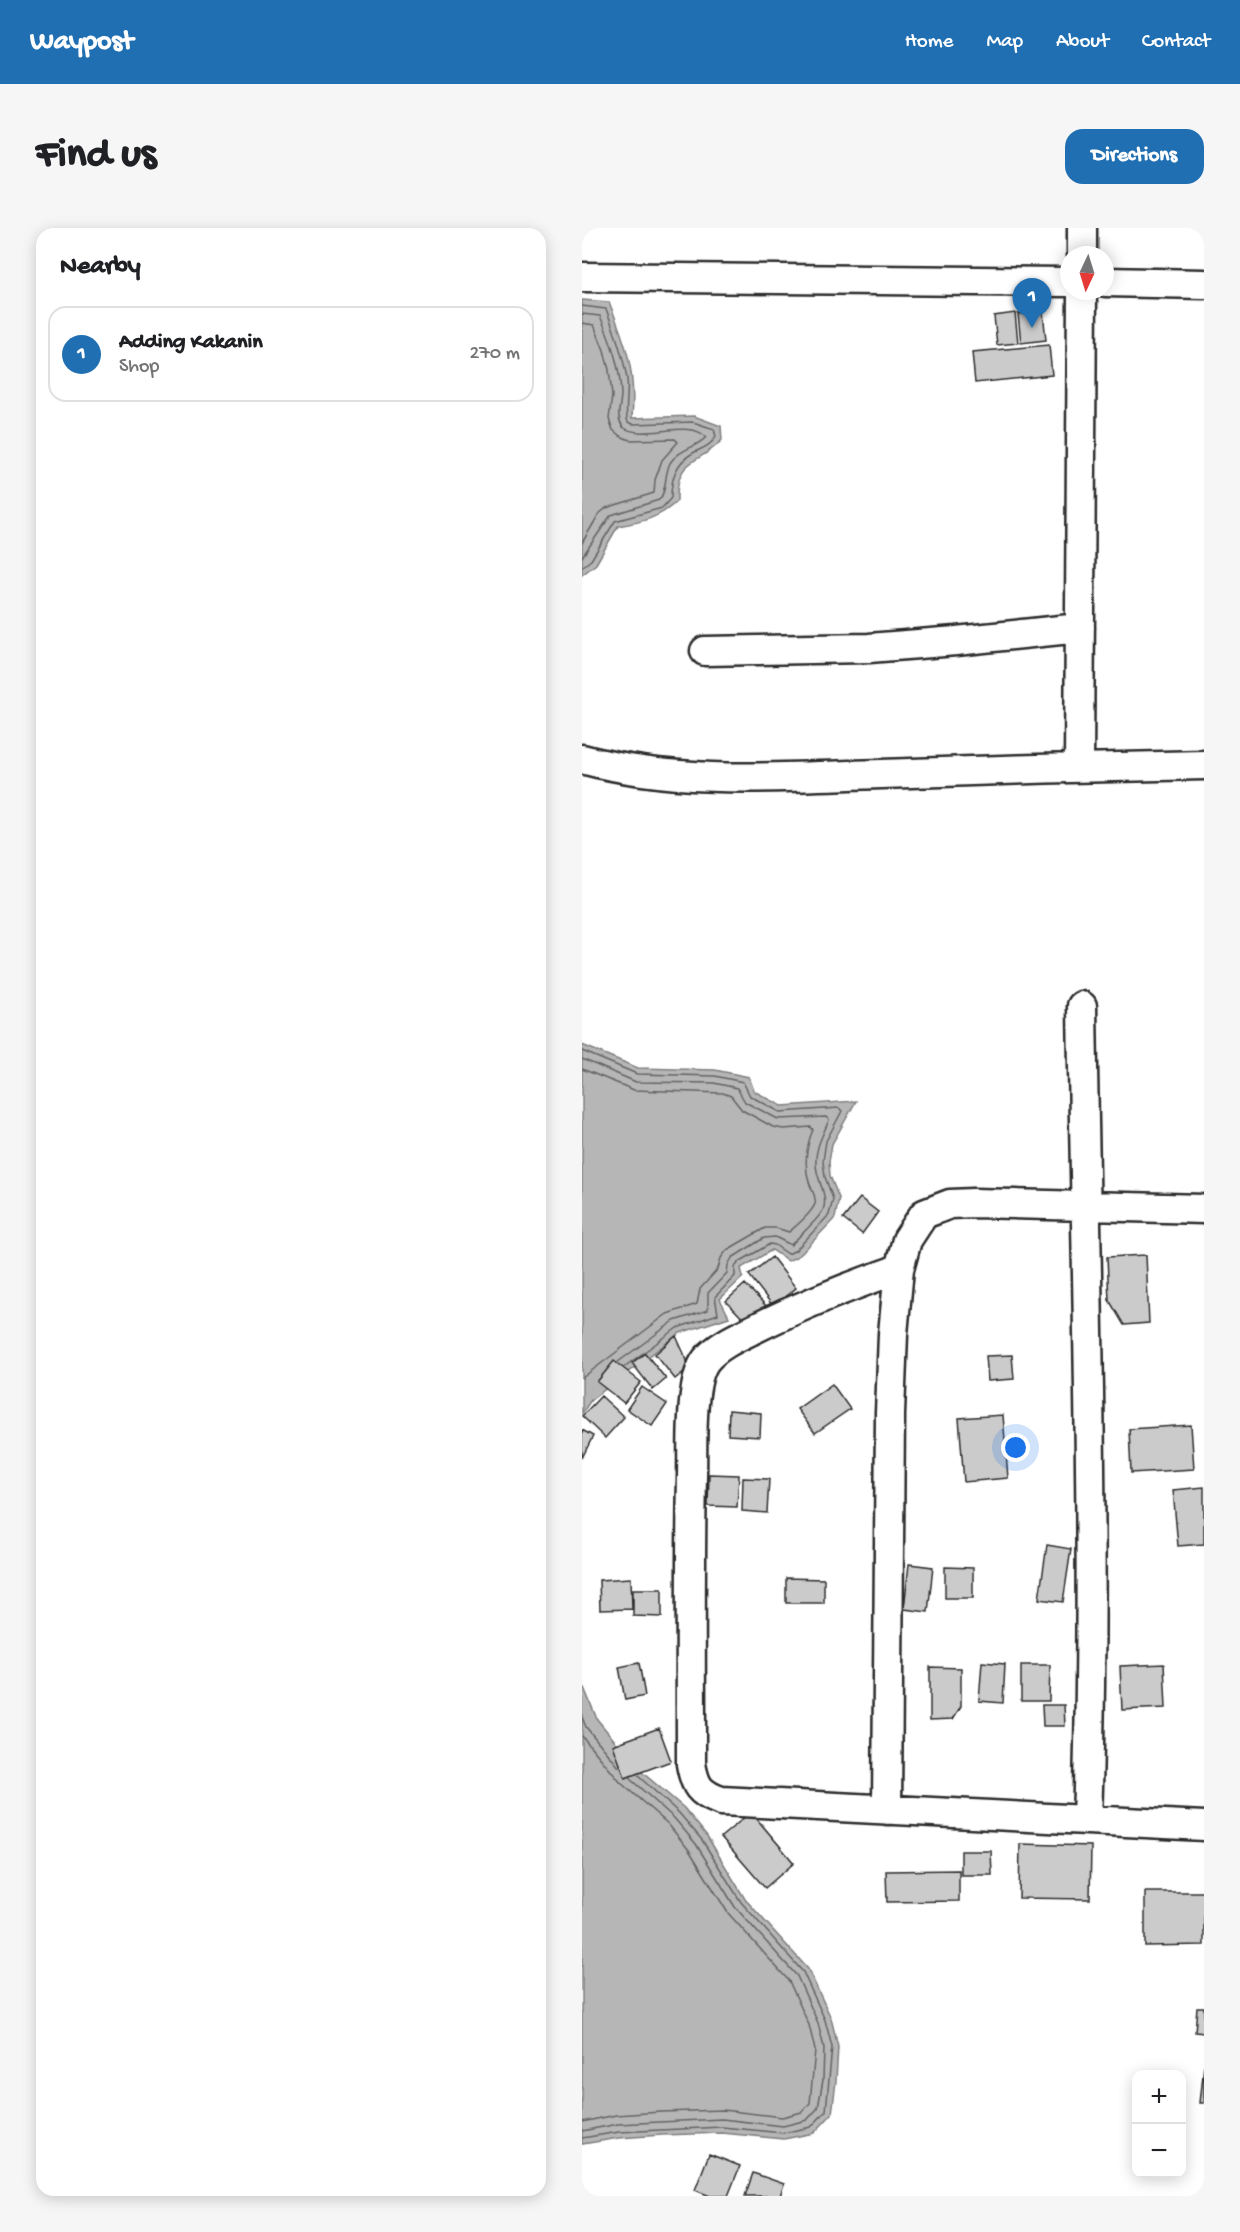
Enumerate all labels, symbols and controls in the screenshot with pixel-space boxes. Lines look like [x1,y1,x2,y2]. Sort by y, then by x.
text: Waypost [30,26,133,59]
text: Home [905,30,953,55]
text: Map [986,30,1023,55]
text: About [1056,30,1109,55]
text: Contact [1142,30,1210,55]
button: Directions [1065,129,1204,184]
text: Find us [36,132,156,181]
north arrow [1060,246,1114,300]
text: Nearby [60,252,141,283]
pin: 1 [1012,279,1052,328]
text: Adding Kakanin [119,330,263,356]
text: 1 [77,343,86,366]
text: 270 m [470,343,520,366]
text: Shop [119,356,159,379]
your location [1001,1433,1030,1462]
map controls [1132,2070,1186,2178]
button: + [1132,2070,1186,2124]
button: − [1132,2124,1186,2178]

